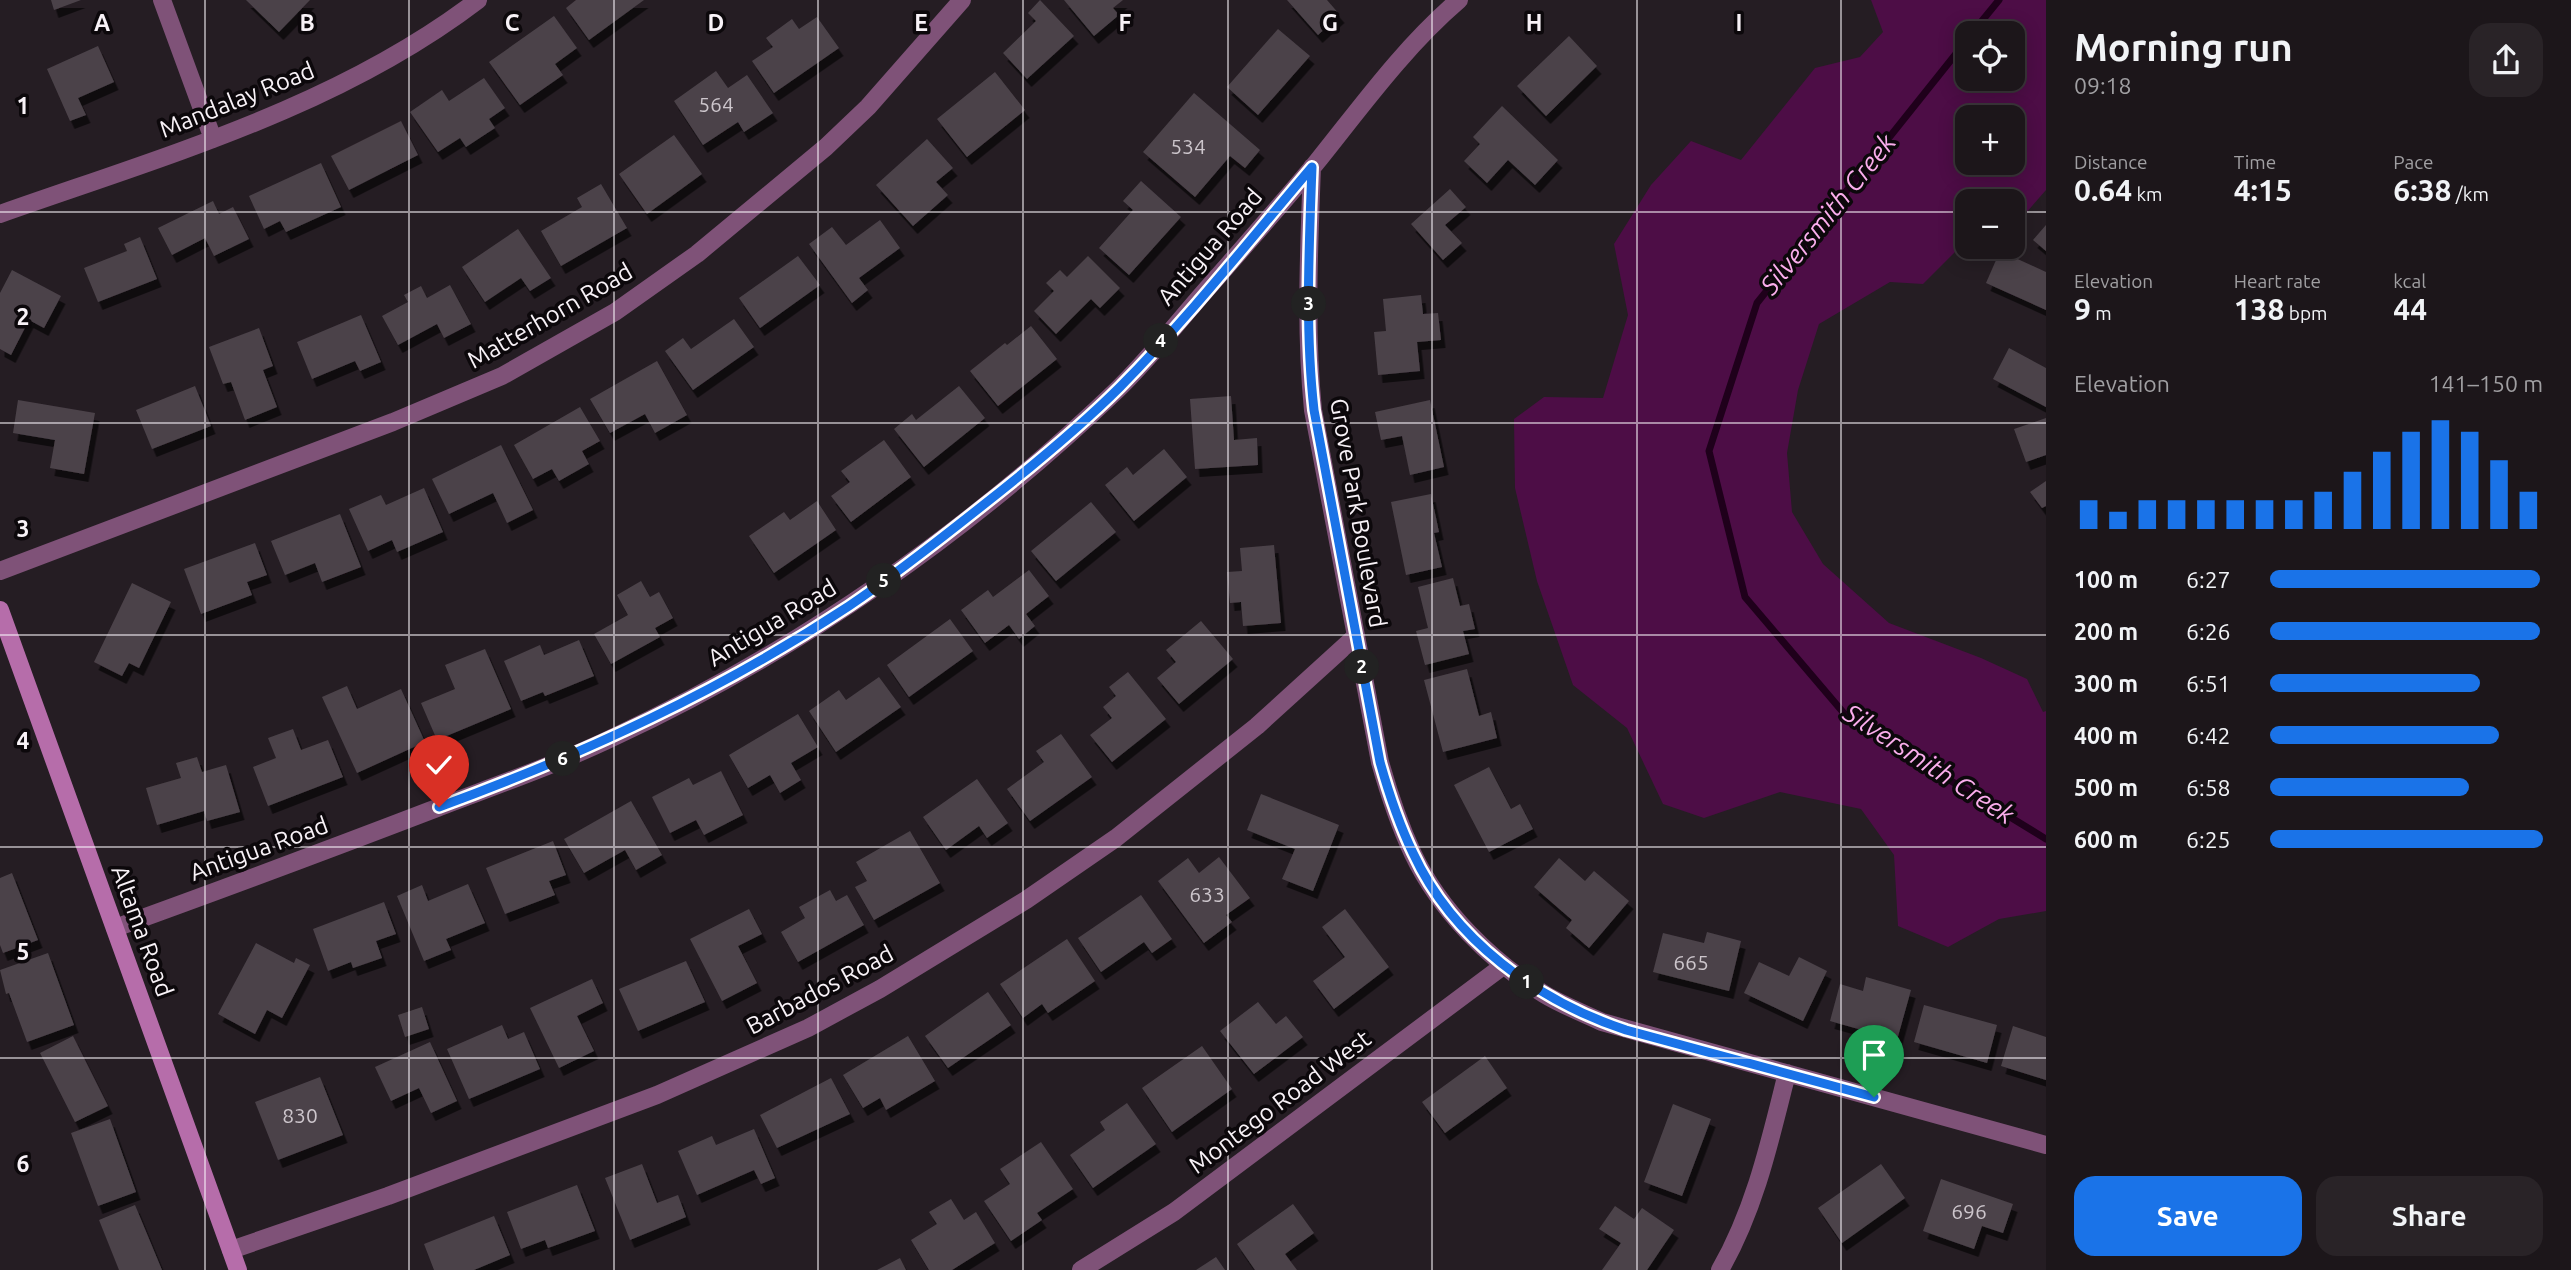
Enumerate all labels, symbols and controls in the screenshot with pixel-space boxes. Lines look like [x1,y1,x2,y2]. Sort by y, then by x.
text: A [94,10,110,35]
text: B [299,10,315,35]
text: C [505,10,520,35]
text: D [708,10,724,35]
text: E [914,10,928,35]
text: F [1119,10,1132,35]
text: G [1322,10,1338,35]
text: H [1526,10,1542,35]
text: I [1736,10,1742,35]
map controls [1955,21,2025,259]
button: locate [1955,21,2025,91]
button: share [2469,23,2543,97]
text: Morning run [2074,26,2293,68]
street label: Mandalay Road [156,56,318,143]
text: 09:18 [2074,73,2132,98]
house number: 564 [698,92,734,116]
text: 1 [17,93,29,118]
button: + [1955,105,2025,175]
water label: Silversmith Creek [1754,127,1901,300]
house number: 534 [1170,134,1206,158]
text: Distance [2074,151,2148,173]
text: Time [2234,151,2276,173]
text: Pace [2393,151,2434,173]
text: 0.64 [2074,173,2132,207]
text: 4:15 [2234,173,2292,207]
text: 6:38 [2393,173,2451,207]
street label: Antigua Road [1152,183,1267,310]
text: km [2132,183,2162,205]
text: /km [2451,183,2489,205]
button: − [1955,189,2025,259]
street label: Matterhorn Road [463,257,637,374]
text: Elevation [2074,270,2153,292]
text: Heart rate [2234,270,2321,292]
text: kcal [2393,270,2426,292]
pin: 3 [1292,286,1326,322]
text: 3 [1303,292,1314,314]
text: 9 [2074,292,2091,326]
text: 138 [2234,292,2284,326]
text: 44 [2393,292,2427,326]
text: m [2091,302,2112,324]
text: bpm [2284,302,2327,324]
text: 2 [17,304,29,329]
pin: 4 [1144,324,1178,358]
text: 4 [1155,329,1166,351]
text: Elevation [2074,371,2170,396]
text: 141–150 m [2429,371,2543,396]
street label: Grove Park Boulevard [1325,396,1392,630]
text: 3 [17,516,29,541]
pin: 5 [866,564,902,598]
text: 100 m [2074,567,2138,592]
text: 6:27 [2186,567,2231,592]
text: 5 [878,569,889,591]
street label: Antigua Road [703,574,841,672]
text: 200 m [2074,619,2138,644]
text: 6:26 [2186,619,2231,644]
pin: 2 [1344,650,1380,684]
text: 2 [1356,655,1367,677]
text: 300 m [2074,671,2138,696]
text: 6:51 [2186,671,2231,696]
water label: Silversmith Creek [1838,697,2021,830]
text: 400 m [2074,723,2138,748]
text: 6:42 [2186,723,2231,748]
text: 4 [17,728,30,753]
pin [409,735,469,807]
pin: 6 [546,742,580,776]
icon: check [420,746,458,784]
text: 6 [557,747,568,769]
text: 500 m [2074,775,2138,800]
text: 6:58 [2186,775,2231,800]
street label: Antigua Road [186,811,332,886]
text: 600 m [2074,827,2138,852]
text: 6:25 [2186,827,2231,852]
street label: Altama Road [106,862,179,1000]
house number: 633 [1189,882,1225,906]
text: 5 [17,939,29,964]
street label: Barbados Road [742,940,898,1040]
house number: 665 [1673,950,1709,974]
pin: 1 [1510,964,1544,1000]
text: 1 [1521,970,1532,992]
street label: Montego Road West [1184,1024,1376,1179]
pin [1844,1025,1904,1097]
icon: arrive [1855,1036,1893,1074]
house number: 830 [282,1103,318,1127]
text: 6 [17,1151,30,1176]
button: Save [2074,1176,2302,1256]
button: Share [2316,1176,2543,1256]
house number: 696 [1951,1199,1987,1223]

